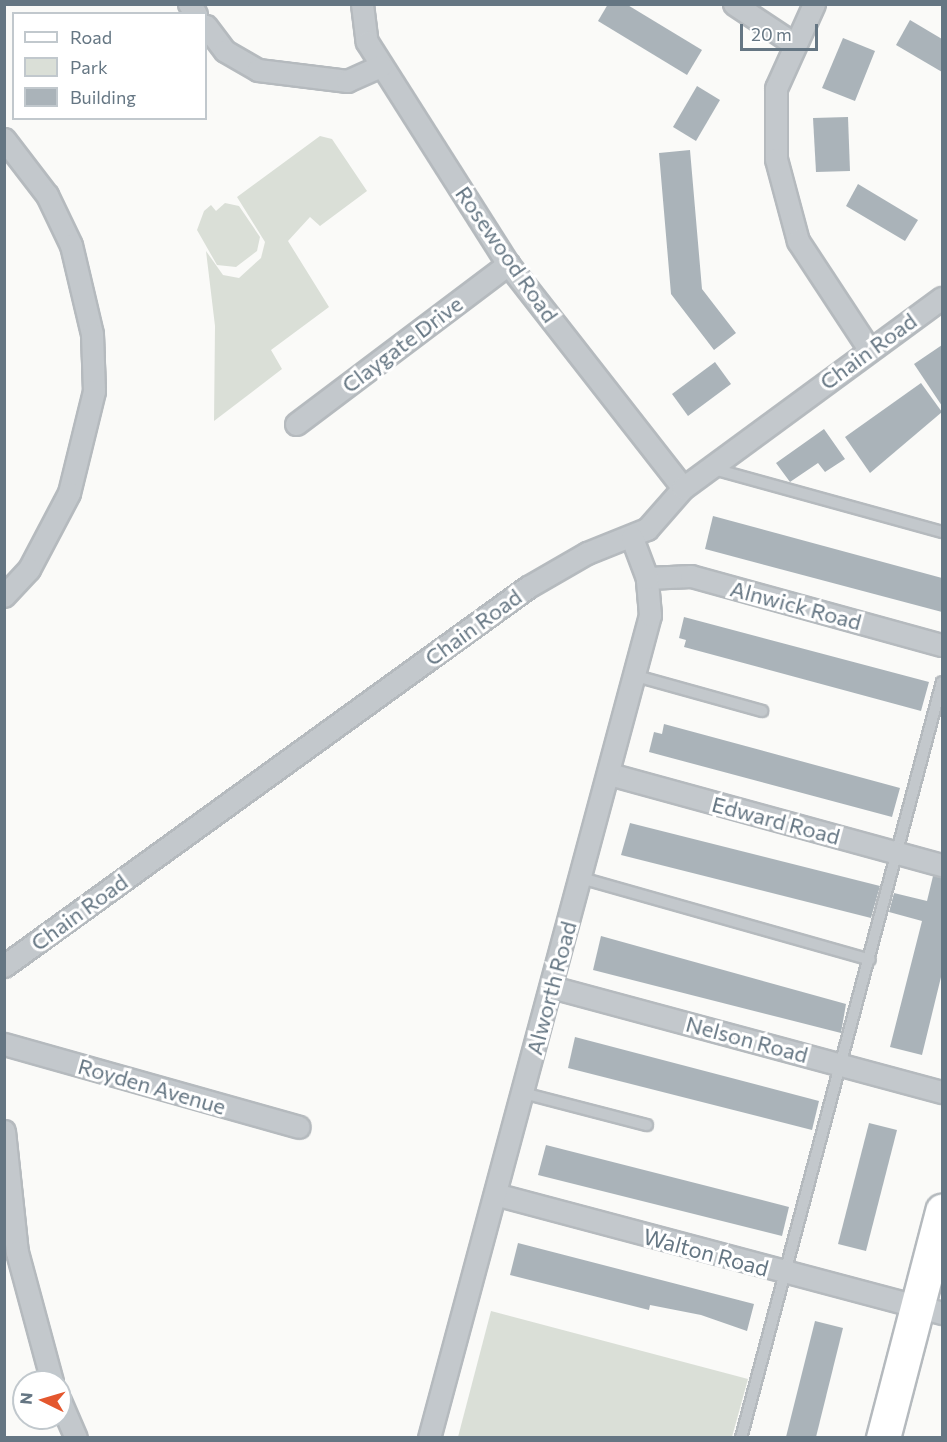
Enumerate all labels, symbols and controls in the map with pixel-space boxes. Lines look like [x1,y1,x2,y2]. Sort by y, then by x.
legend [12,12,207,120]
scale bar [743,12,821,50]
text: 20 m [751,23,792,45]
text: Road [70,26,112,48]
text: Park [70,56,108,78]
text: Building [70,86,136,108]
street label: Rosewood Road [450,181,564,327]
street label: Claygate Drive [337,290,467,398]
street label: Chain Road [815,307,921,395]
street label: Alnwick Road [727,575,865,635]
street label: Chain Road [420,583,526,671]
street label: Edward Road [709,790,843,850]
street label: Chain Road [26,868,132,956]
street label: Alworth Road [521,918,581,1058]
street label: Nelson Road [683,1010,811,1068]
street label: Royden Avenue [75,1052,229,1120]
street label: Walton Road [640,1223,772,1281]
north arrow [12,1370,72,1430]
text: N [16,1392,36,1405]

